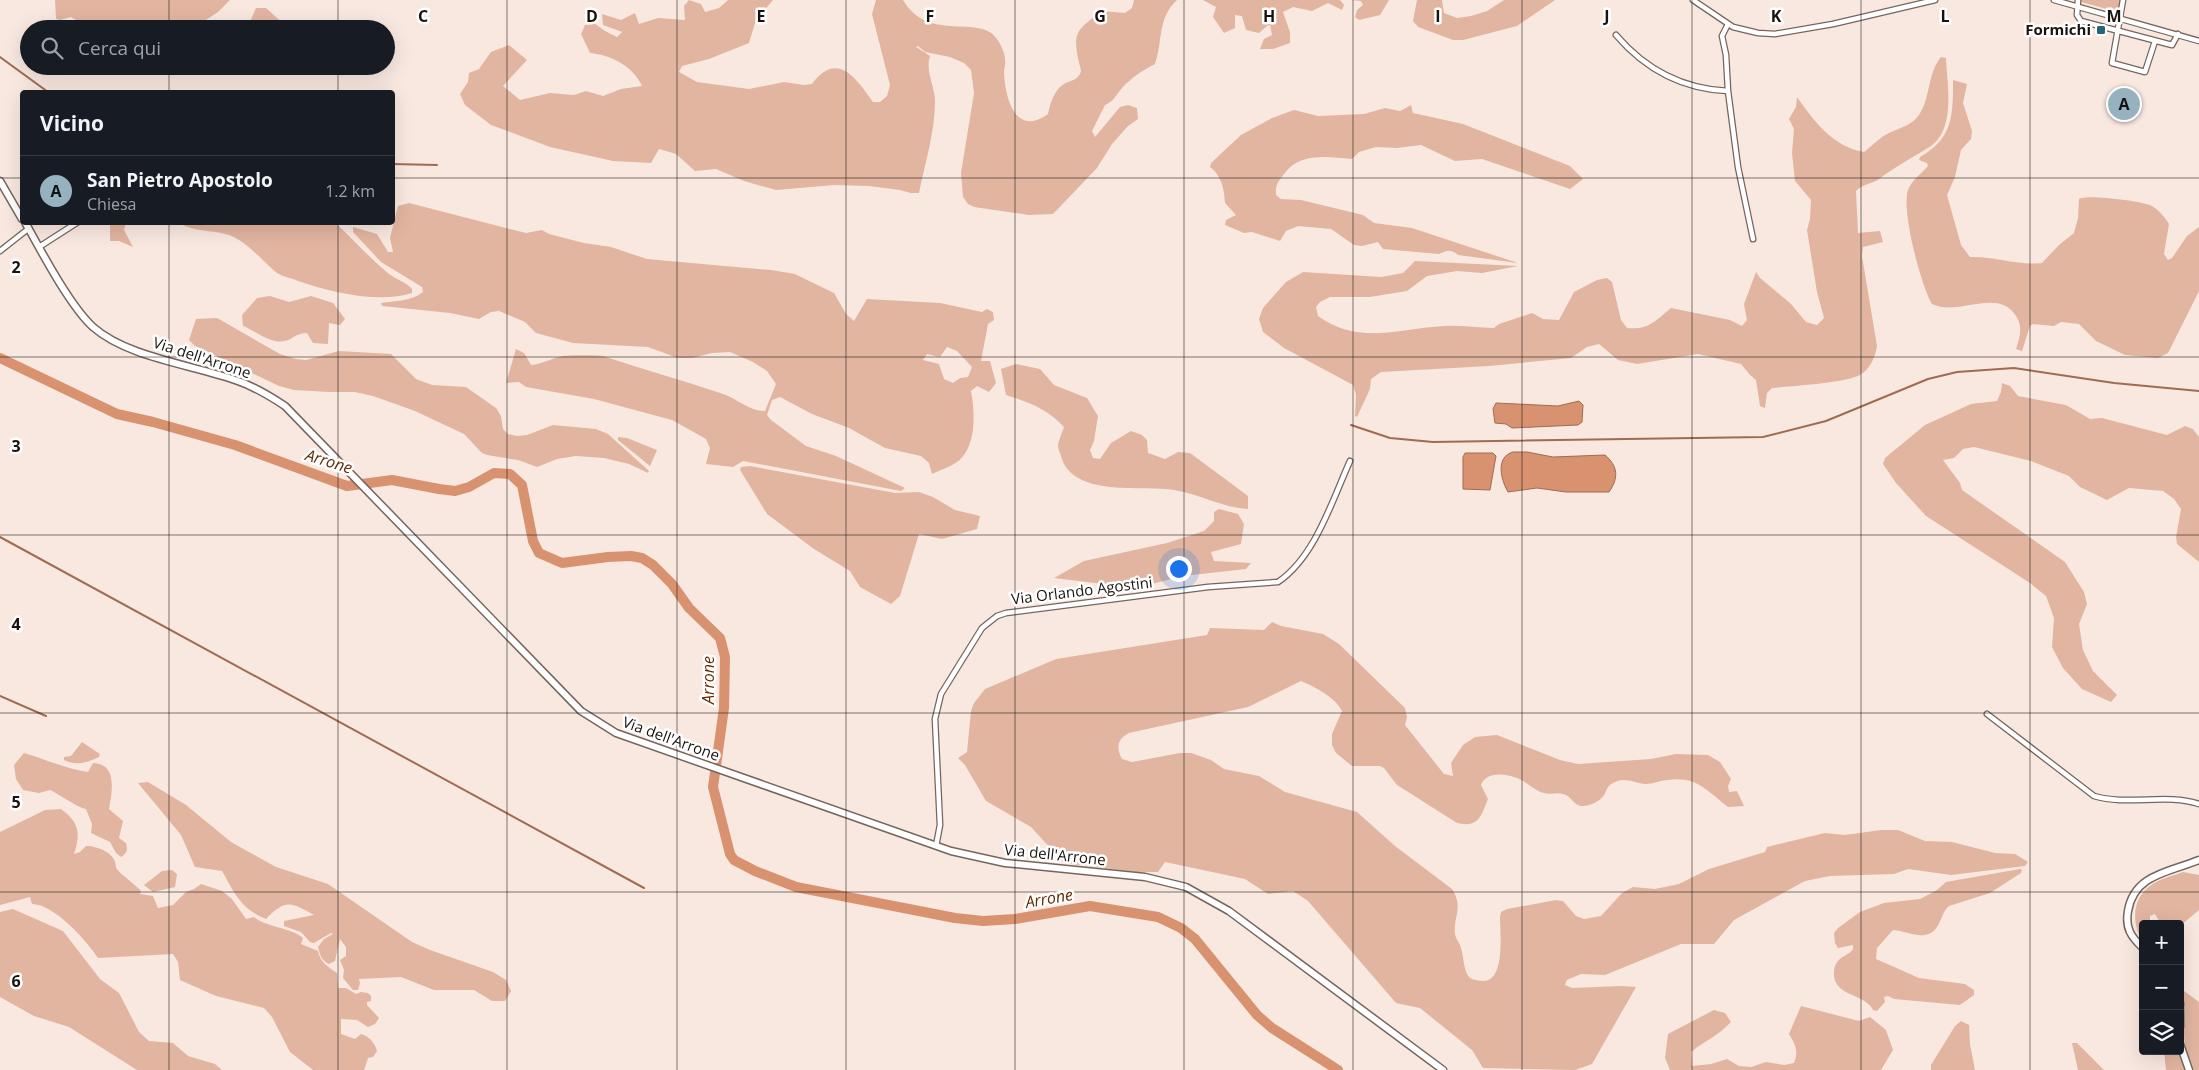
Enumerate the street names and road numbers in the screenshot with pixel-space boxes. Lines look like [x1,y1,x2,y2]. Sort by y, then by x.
street label: Via dell'Arrone [151,332,254,382]
street label: Via Orlando Agostini [1010,571,1154,609]
street label: Via dell'Arrone [620,711,723,765]
street label: Via dell'Arrone [1003,839,1107,869]

